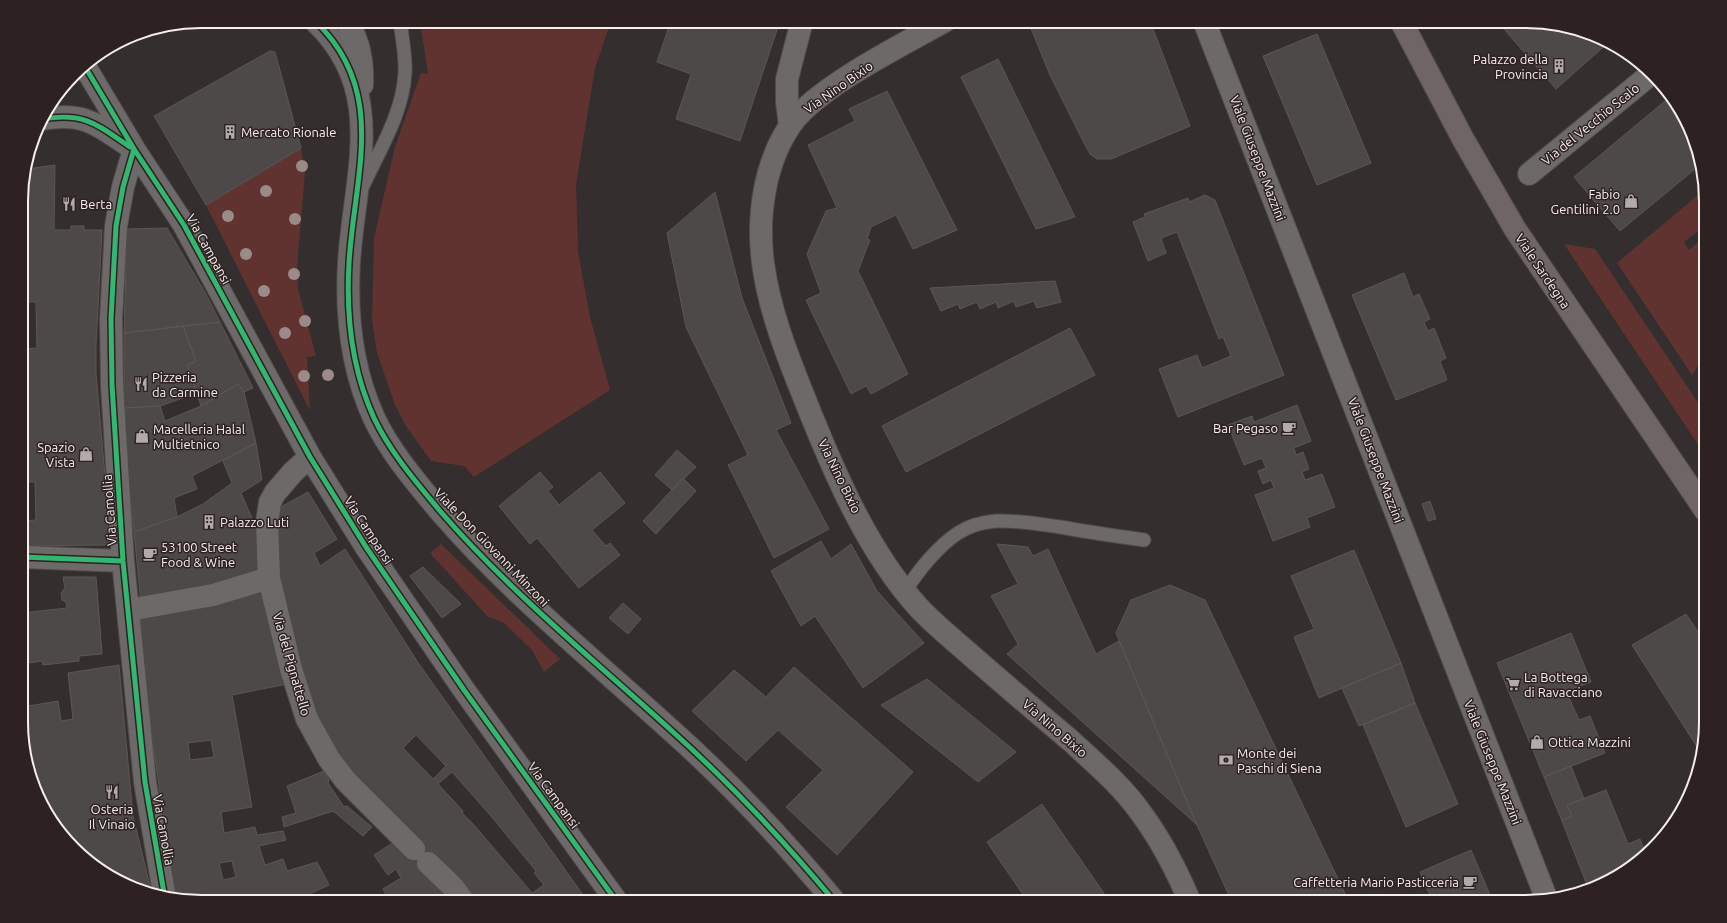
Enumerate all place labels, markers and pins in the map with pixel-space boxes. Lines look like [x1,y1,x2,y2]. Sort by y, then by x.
place label: Palazzo della Provincia [1473,52,1548,81]
building icon: Palazzo della Provincia [1551,58,1567,74]
building icon: Mercato Rionale [222,124,238,140]
place label: Mercato Rionale [241,125,336,139]
place label: Fabio Gentilini 2.0 [1551,187,1620,216]
shop icon: Fabio Gentilini 2.0 [1623,193,1639,209]
restaurant icon: Berta [61,196,77,212]
place label: Berta [80,197,112,211]
place label: Pizzeria da Carmine [152,370,218,399]
restaurant icon: Pizzeria da Carmine [133,376,149,392]
cafe icon: Bar Pegaso [1281,420,1297,436]
place label: Bar Pegaso [1213,421,1278,435]
place label: Macelleria Halal Multietnico [153,422,246,451]
shop icon: Macelleria Halal Multietnico [134,428,150,444]
place label: Spazio Vista [37,440,75,469]
shop icon: Spazio Vista [78,446,94,462]
building icon: Palazzo Luti [201,514,217,530]
place label: Palazzo Luti [220,515,289,529]
place label: 53100 Street Food & Wine [161,540,237,569]
cafe icon: 53100 Street Food & Wine [142,546,158,562]
place label: La Bottega di Ravacciano [1524,670,1602,699]
supermarket icon: La Bottega di Ravacciano [1505,676,1521,692]
shop icon: Ottica Mazzini [1529,734,1545,750]
place label: Ottica Mazzini [1548,735,1631,749]
place label: Monte dei Paschi di Siena [1237,746,1322,775]
bank icon: Monte dei Paschi di Siena [1218,752,1234,768]
restaurant icon: Osteria Il Vinaio [104,784,120,800]
place label: Osteria Il Vinaio [89,802,135,831]
cafe icon: Caffetteria Mario Pasticceria [1462,874,1478,890]
place label: Caffetteria Mario Pasticceria [1293,875,1459,889]

